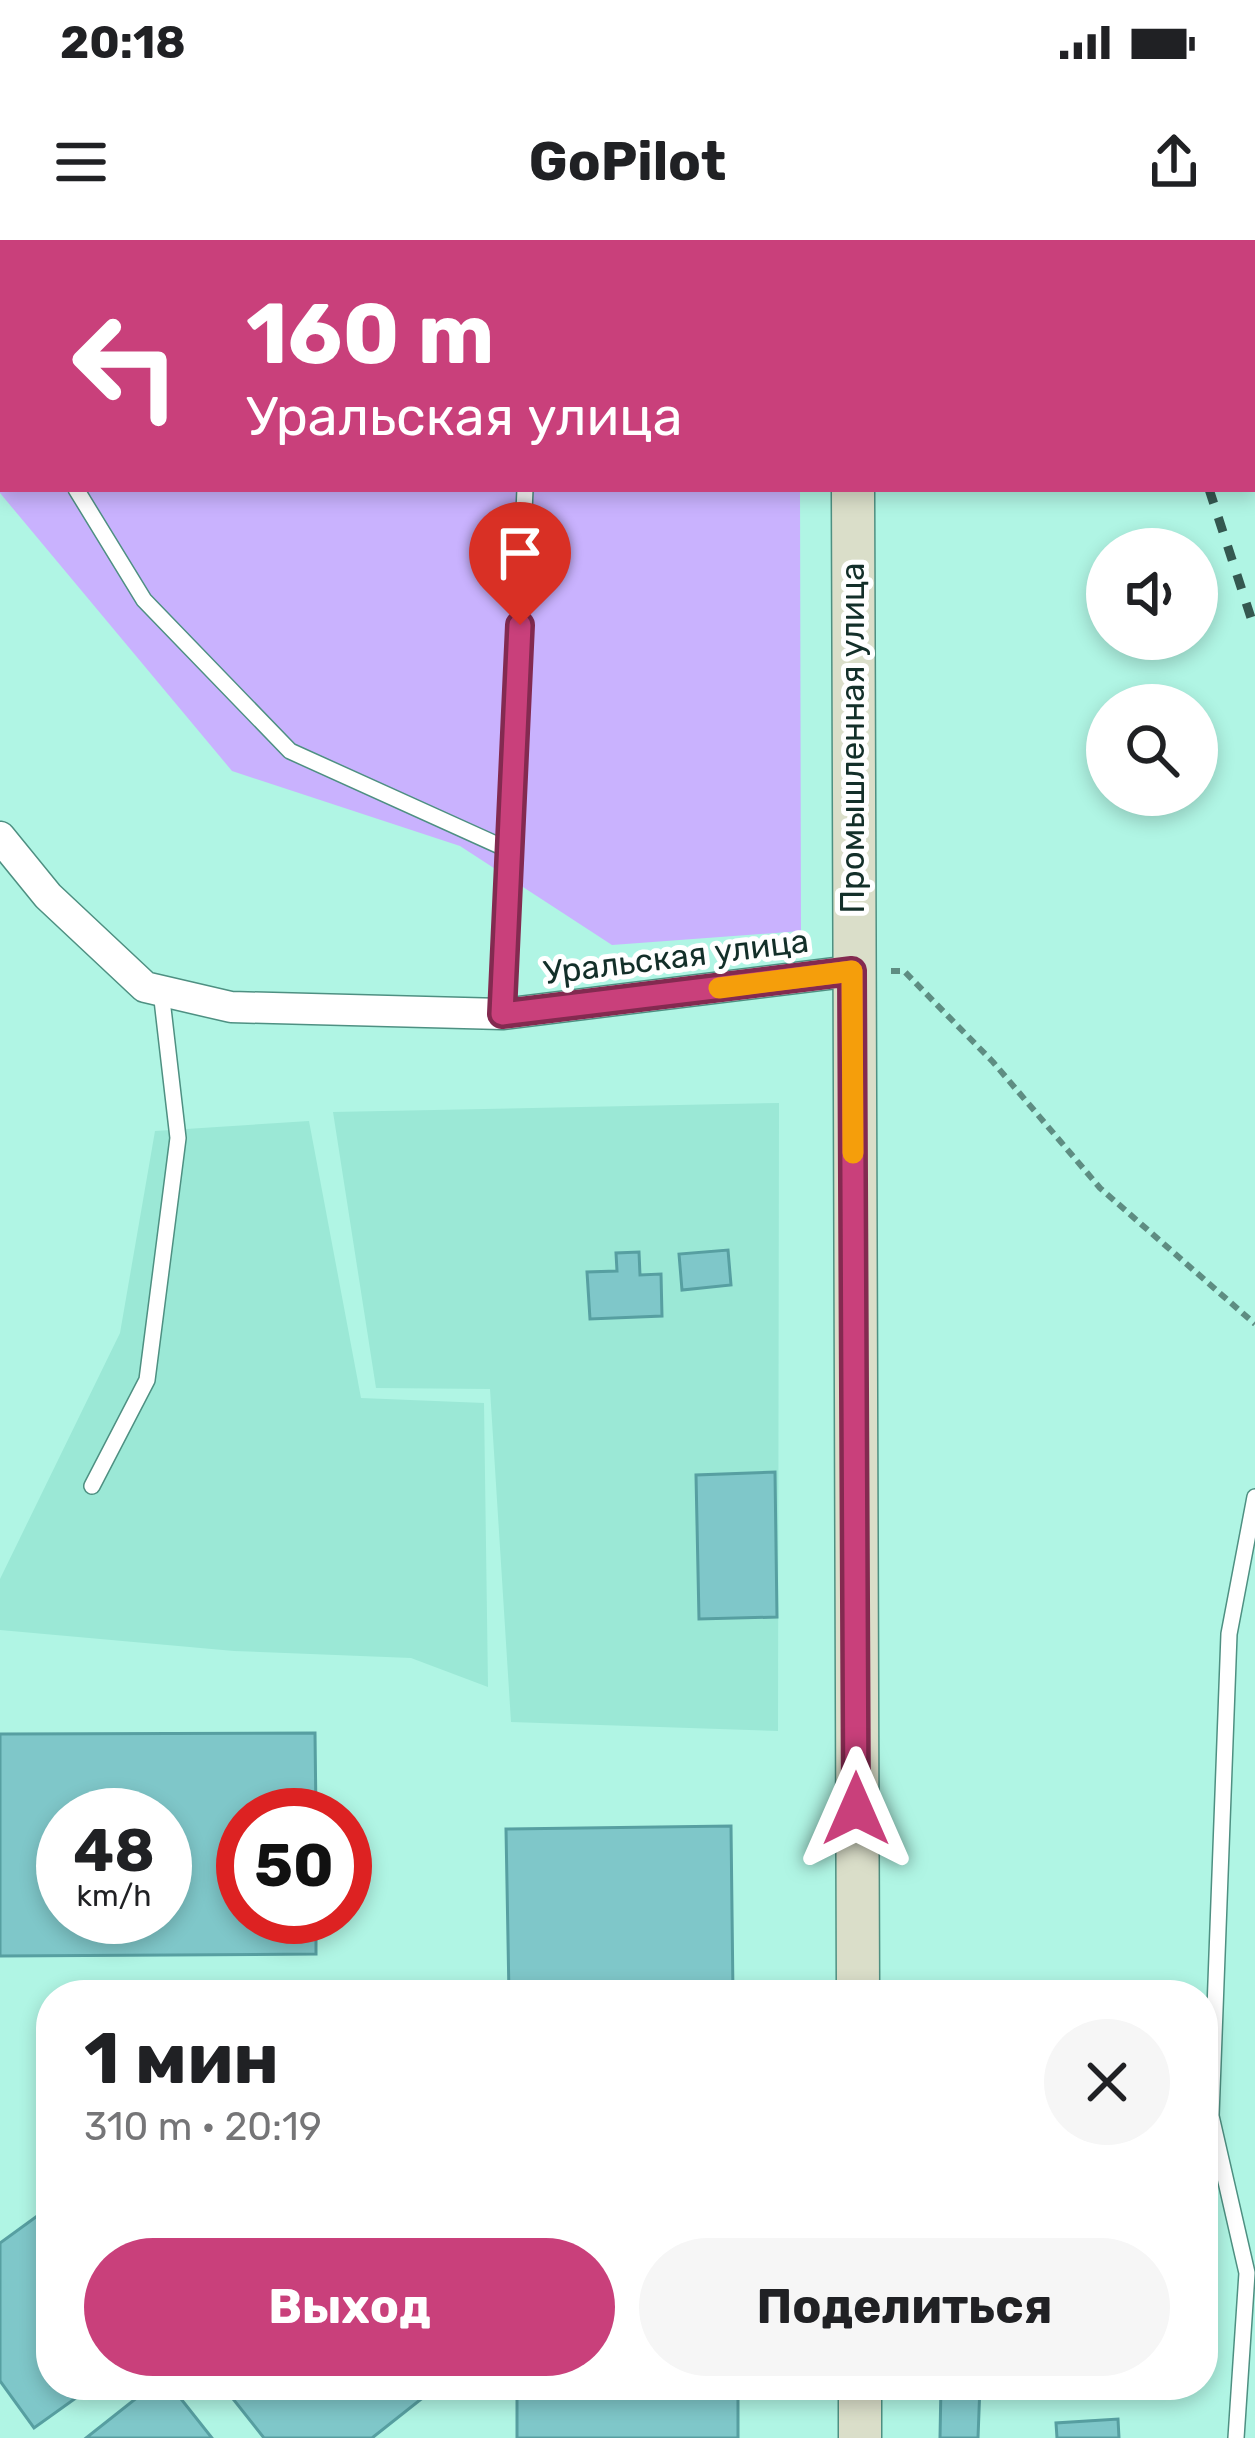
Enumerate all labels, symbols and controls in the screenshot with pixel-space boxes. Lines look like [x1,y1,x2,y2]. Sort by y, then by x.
text: 20:18 [60,16,186,69]
icon: menu [48,129,114,195]
icon: share [1141,129,1207,195]
text: GoPilot [529,130,726,194]
text: 160 m [246,284,494,384]
icon: left [48,288,204,444]
text: Уральская улица [246,385,683,449]
pin [469,502,571,625]
icon: arrive [487,520,553,586]
map controls [1086,528,1218,816]
button: sound [1086,528,1218,660]
street label: Промышленная улица [833,562,872,914]
button: search [1086,684,1218,816]
street label: Уральская улица [541,921,811,992]
position arrow [793,1746,919,1872]
speed limit sign: 50 [216,1788,372,1944]
text: 48 [73,1815,155,1886]
text: km/h [77,1878,151,1914]
text: 1 мин [84,2016,279,2101]
button: close [1044,2019,1170,2145]
text: 310 m · 20:19 [84,2104,322,2150]
button: Выход [84,2238,615,2376]
button: Поделиться [639,2238,1170,2376]

